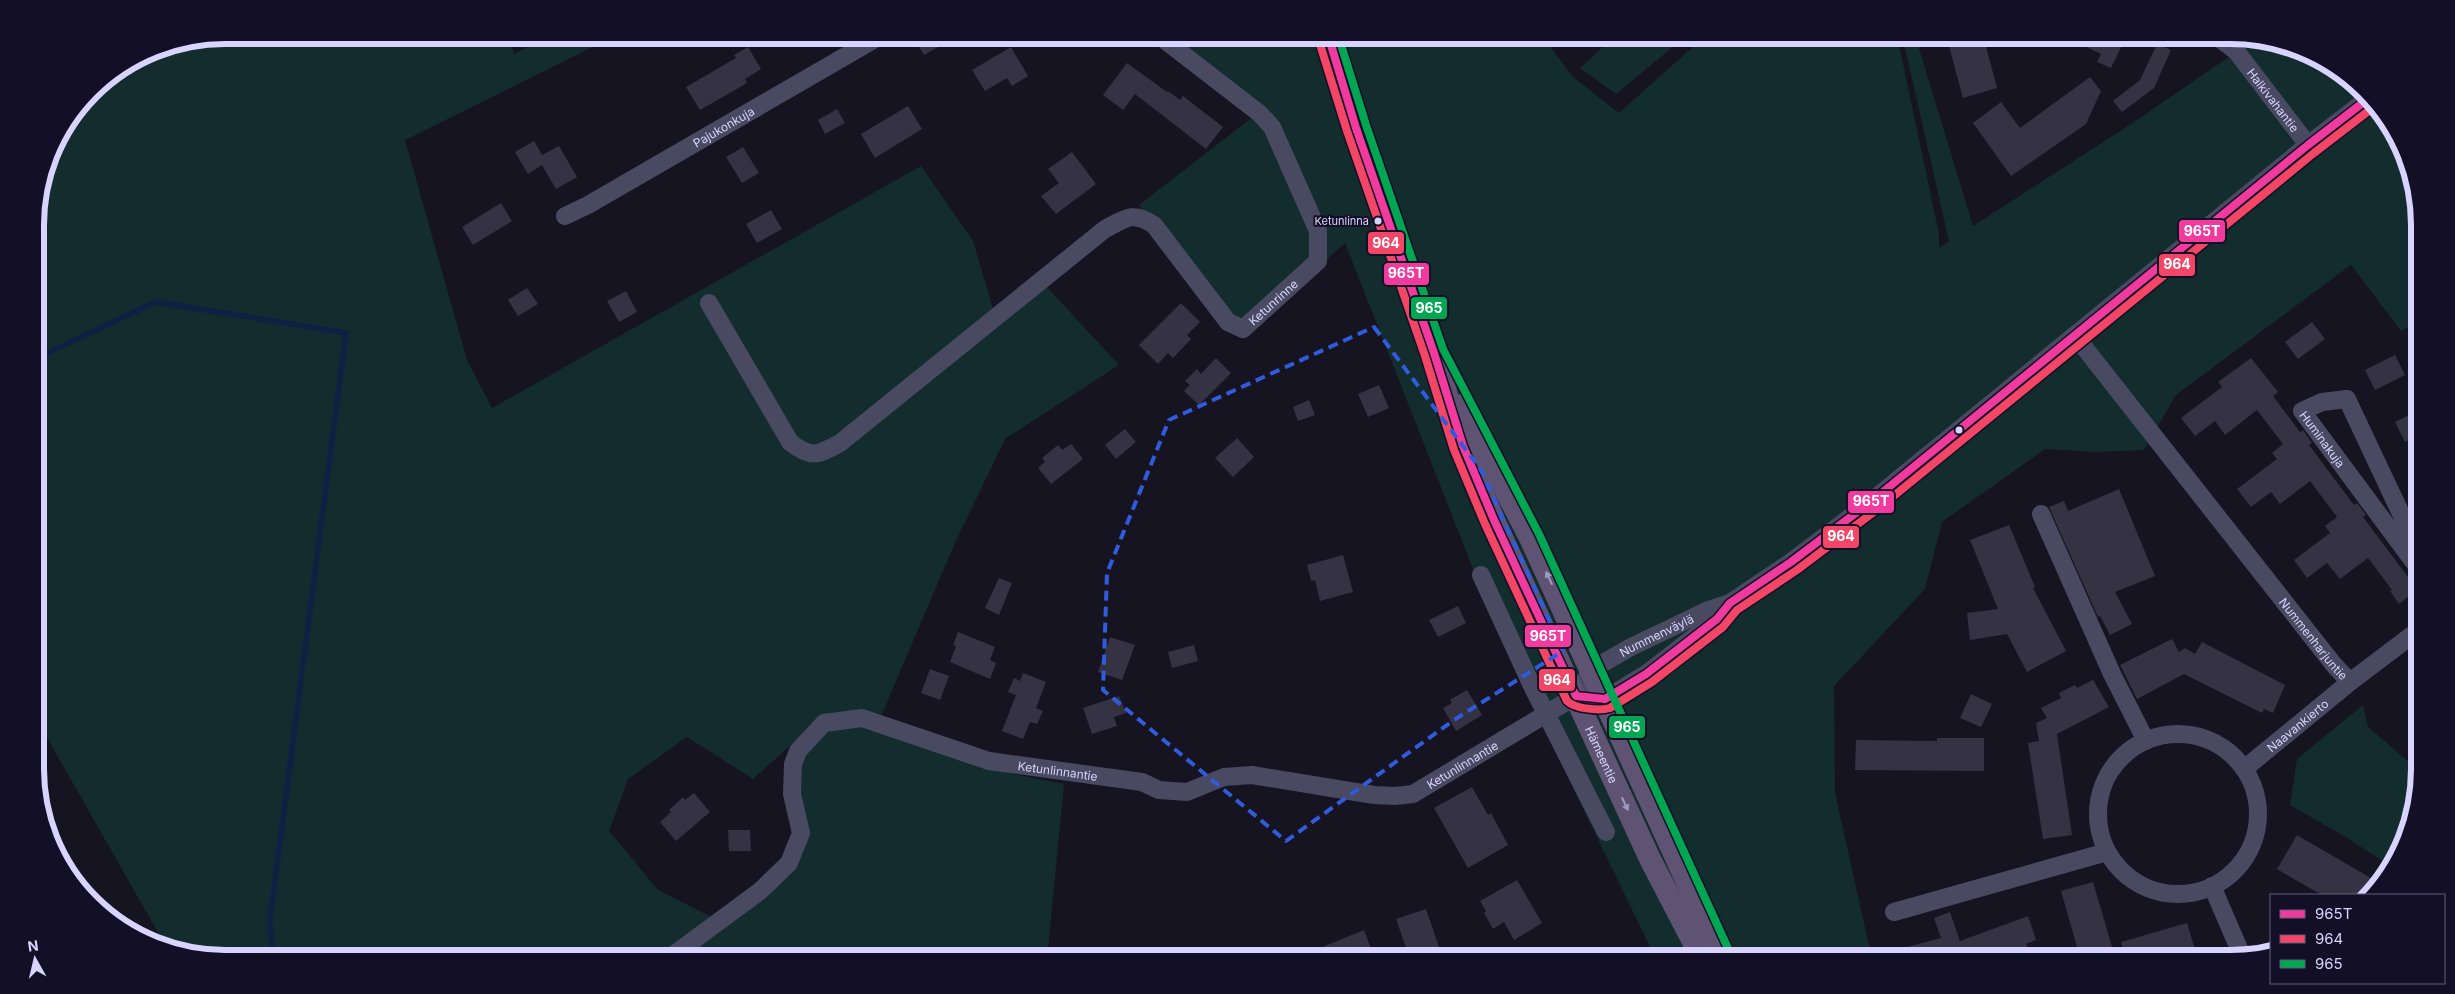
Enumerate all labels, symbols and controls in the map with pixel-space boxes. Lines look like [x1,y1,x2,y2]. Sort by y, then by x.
street label: Halkivahantie [2244,65,2303,135]
street label: Pajukonkuja [690,103,757,150]
place label: Ketunlinna [1315,214,1369,228]
marker: Ketunlinna [1373,216,1383,226]
line badge: 965T [2178,219,2226,243]
text: 965T [2184,222,2220,239]
line badge: 964 [1367,231,1405,255]
text: 964 [1372,234,1400,251]
line badge: 964 [2158,253,2196,277]
text: 964 [2163,255,2191,272]
line badge: 965T [1383,262,1430,286]
text: 965T [1388,264,1424,281]
street label: Ketunrinne [1245,276,1301,328]
line badge: 965 [1410,296,1448,320]
text: 965 [1415,299,1443,316]
street label: Huminakuja [2297,408,2349,470]
unlabelled marker [1954,425,1964,435]
line badge: 965T [1847,490,1895,514]
text: 965T [1853,492,1889,509]
line badge: 964 [1822,525,1860,549]
text: 964 [1827,527,1855,544]
one-way arrow [1544,571,1552,585]
street label: Nummenharjuntie [2276,595,2351,683]
street label: Nummenväylä [1616,611,1696,660]
line badge: 965T [1524,624,1572,648]
text: 965T [1530,627,1566,644]
line badge: 964 [1538,668,1576,692]
text: 964 [1543,671,1571,688]
street label: Naavankierto [2264,696,2331,755]
line badge: 965 [1608,715,1646,739]
text: 965 [1613,718,1641,735]
street label: Hämeentie [1582,724,1621,785]
street label: Ketunlinnantie [1424,737,1500,792]
street label: Ketunlinnantie [1017,758,1099,783]
one-way arrow [1622,797,1630,811]
legend [2270,894,2445,984]
text: 965T [2315,904,2352,923]
text: 964 [2315,929,2343,948]
north arrow [10,934,60,984]
text: N [27,936,40,955]
text: 965 [2315,954,2343,973]

